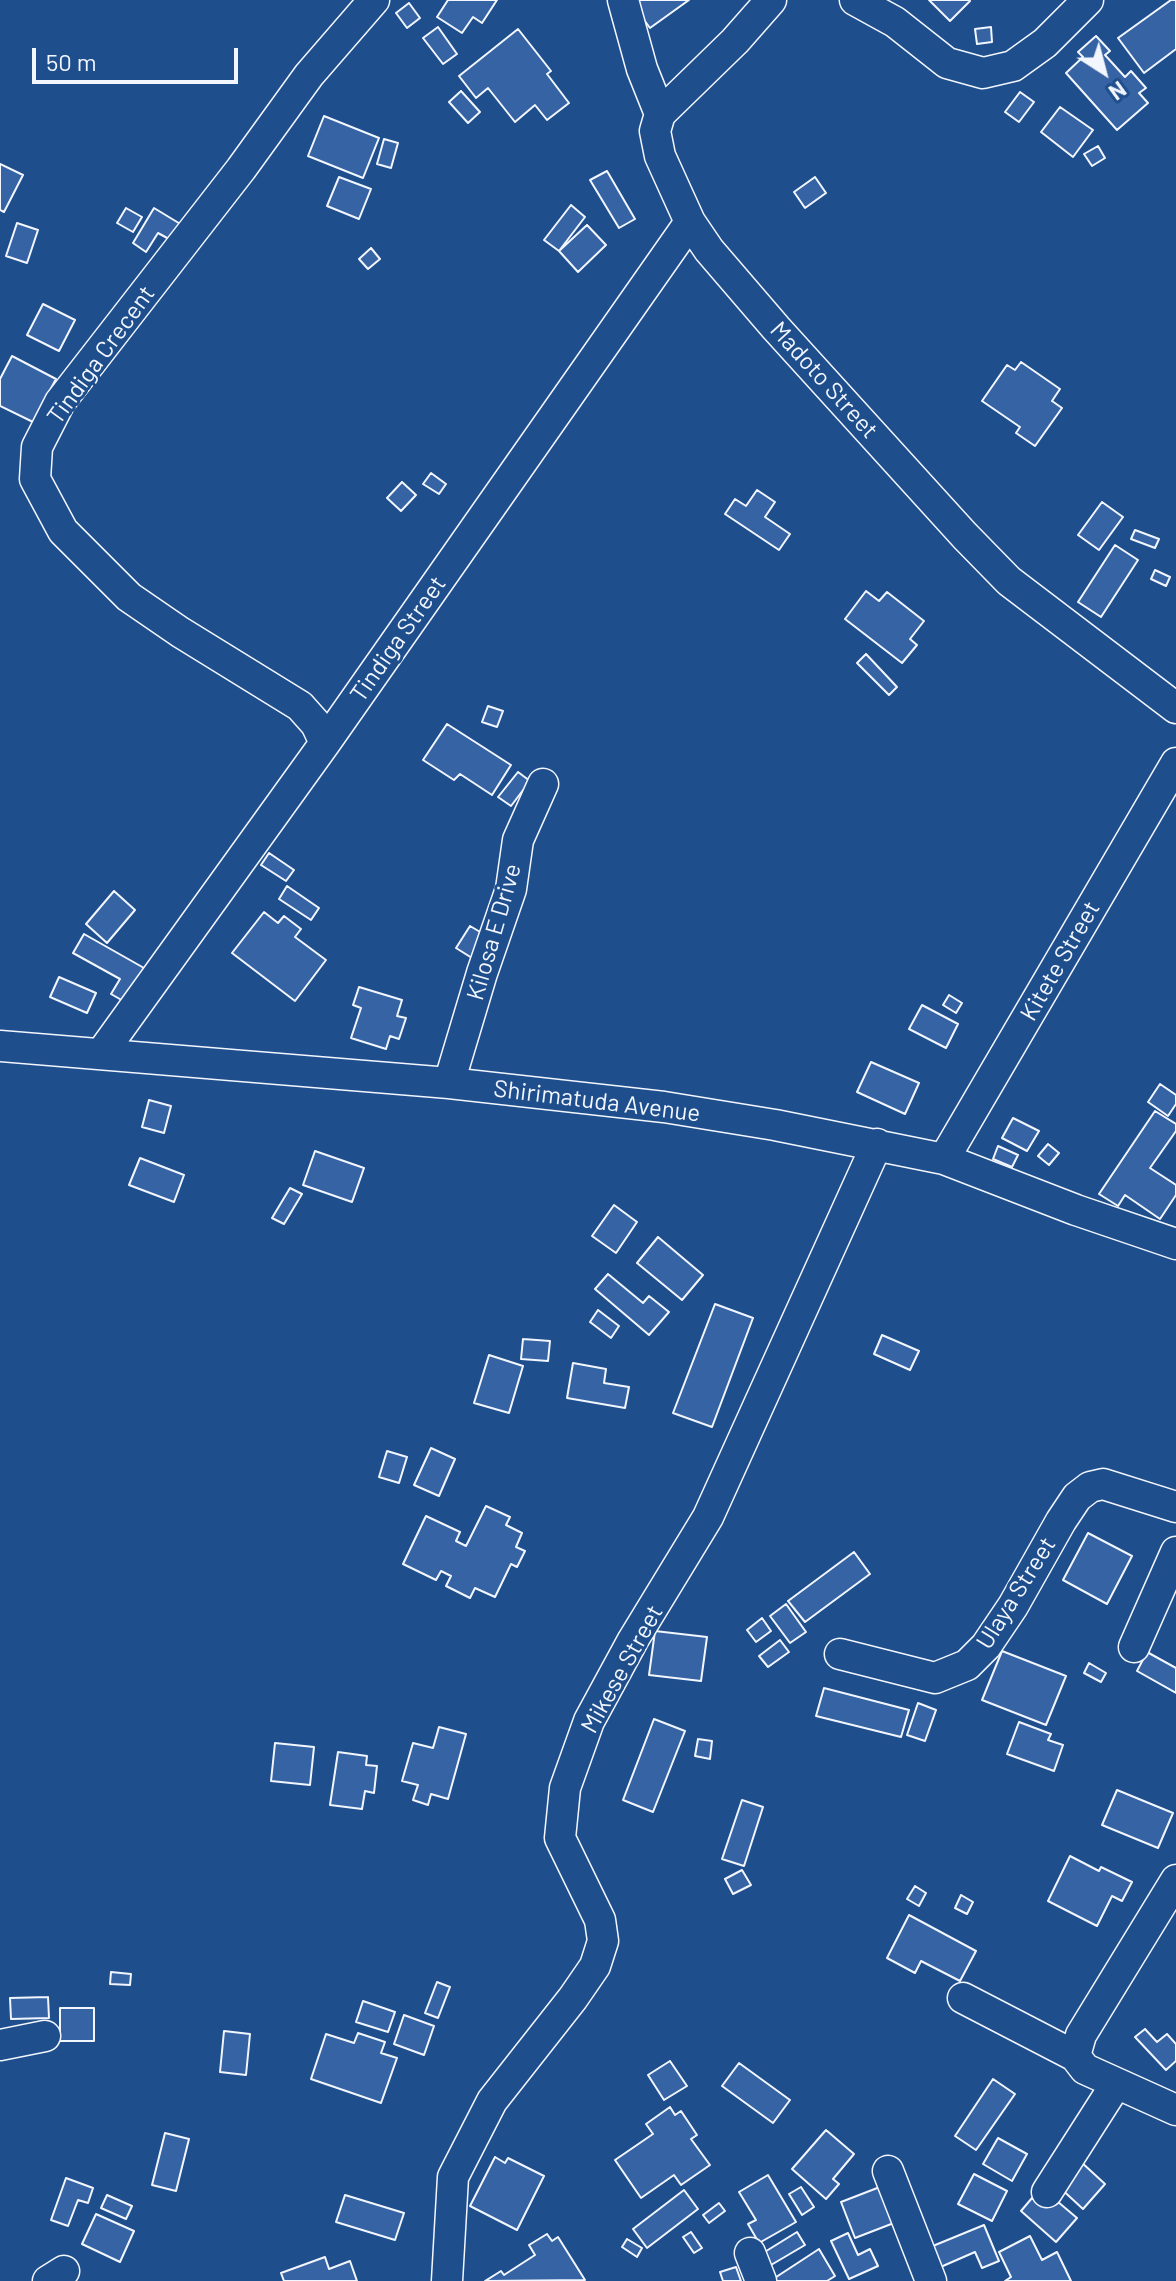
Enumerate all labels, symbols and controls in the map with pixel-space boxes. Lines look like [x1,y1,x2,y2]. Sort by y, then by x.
scale bar [36,32,242,82]
north arrow [1064,32,1144,112]
text: 50 m [46,47,97,76]
text: N [1105,77,1132,106]
street label: Tindiga Crecent [41,280,161,430]
street label: Madoto Street [764,316,884,444]
street label: Tindiga Street [344,571,452,707]
street label: Kilosa E Drive [461,860,527,1004]
street label: Kitete Street [1014,896,1106,1026]
street label: Shirimatuda Avenue [492,1074,702,1128]
street label: Ulaya Street [970,1532,1062,1654]
street label: Mikese Street [575,1600,669,1738]

